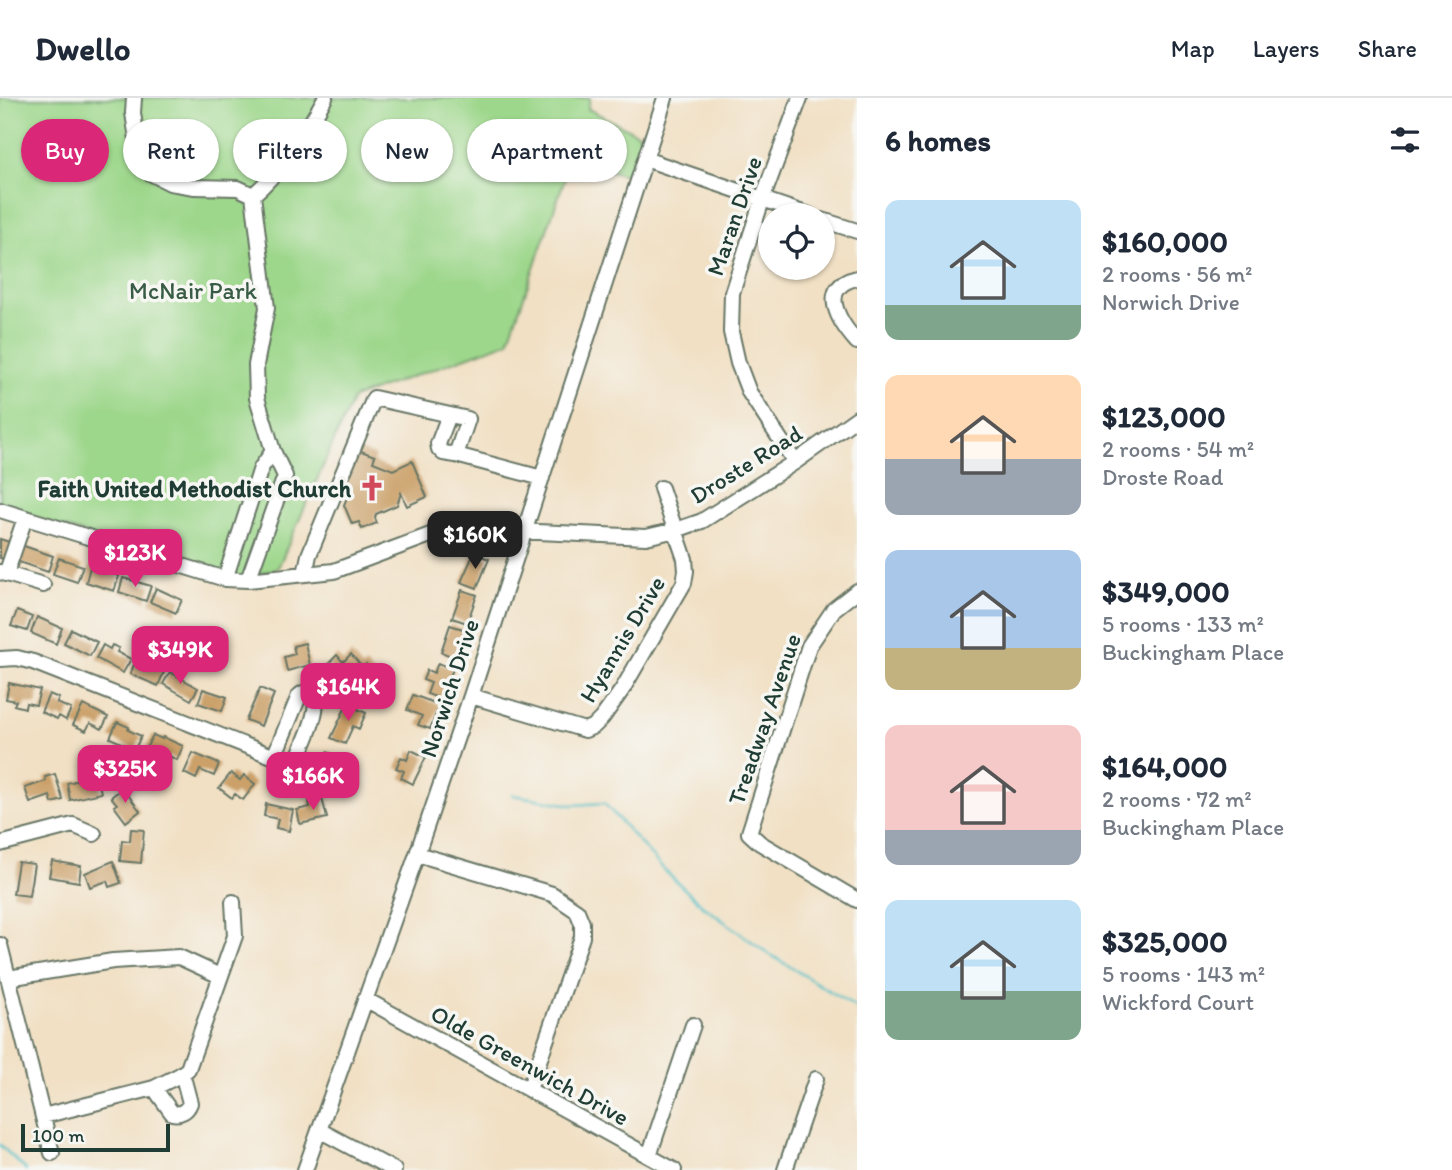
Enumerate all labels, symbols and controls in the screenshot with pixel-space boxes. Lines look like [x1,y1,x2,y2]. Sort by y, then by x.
text: Dwello [35,29,131,68]
text: Map [1171,34,1215,63]
text: Layers [1253,34,1320,63]
text: Share [1358,34,1417,63]
chip: Buy [21,119,109,182]
chip: Rent [123,119,219,182]
chip: Filters [233,119,347,182]
chip: New [361,119,453,182]
chip: Apartment [467,119,627,182]
icon: filters [1386,121,1424,159]
text: 6 homes [885,122,991,159]
street label: Maran Drive [700,153,768,279]
map controls [758,203,835,280]
button: locate [758,203,835,280]
text: $160,000 [1102,223,1228,260]
icon: home [941,228,1025,312]
text: 2 rooms · 56 m² [1102,260,1253,288]
park label: McNair Park [129,276,258,305]
text: Norwich Drive [1102,288,1240,316]
text: $123,000 [1102,398,1226,435]
icon: home [941,403,1025,487]
street label: Droste Road [685,418,807,510]
text: 2 rooms · 54 m² [1102,435,1254,463]
text: Droste Road [1102,463,1223,491]
church icon: Faith United Methodist Church [357,473,387,503]
place label: Faith United Methodist Church [37,474,352,503]
pin: $160K [426,512,524,571]
text: $160K [443,520,507,548]
pin: $123K [86,530,184,589]
text: $123K [104,538,166,566]
street label: Hyannis Drive [573,570,671,708]
text: $349,000 [1102,573,1230,610]
icon: home [941,578,1025,662]
text: 5 rooms · 133 m² [1102,610,1264,638]
street label: Norwich Drive [413,615,485,761]
pin: $349K [131,626,229,686]
street label: Treadway Avenue [721,630,807,808]
text: $349K [148,635,212,663]
text: Buckingham Place [1102,638,1284,666]
pin: $164K [299,664,397,723]
text: $164K [316,672,380,700]
pin: $325K [76,746,174,805]
text: $164,000 [1102,748,1228,785]
pin: $166K [264,752,362,812]
icon: home [941,753,1025,837]
text: $325K [93,754,157,782]
text: $166K [282,761,344,789]
text: 2 rooms · 72 m² [1102,785,1252,813]
text: Buckingham Place [1102,813,1284,841]
text: $325,000 [1102,923,1228,960]
icon: home [941,928,1025,1012]
text: 5 rooms · 143 m² [1102,960,1265,988]
text: Wickford Court [1102,988,1254,1016]
street label: Olde Greenwich Drive [426,998,634,1132]
scale bar [21,1121,170,1153]
text: 100 m [32,1124,84,1147]

